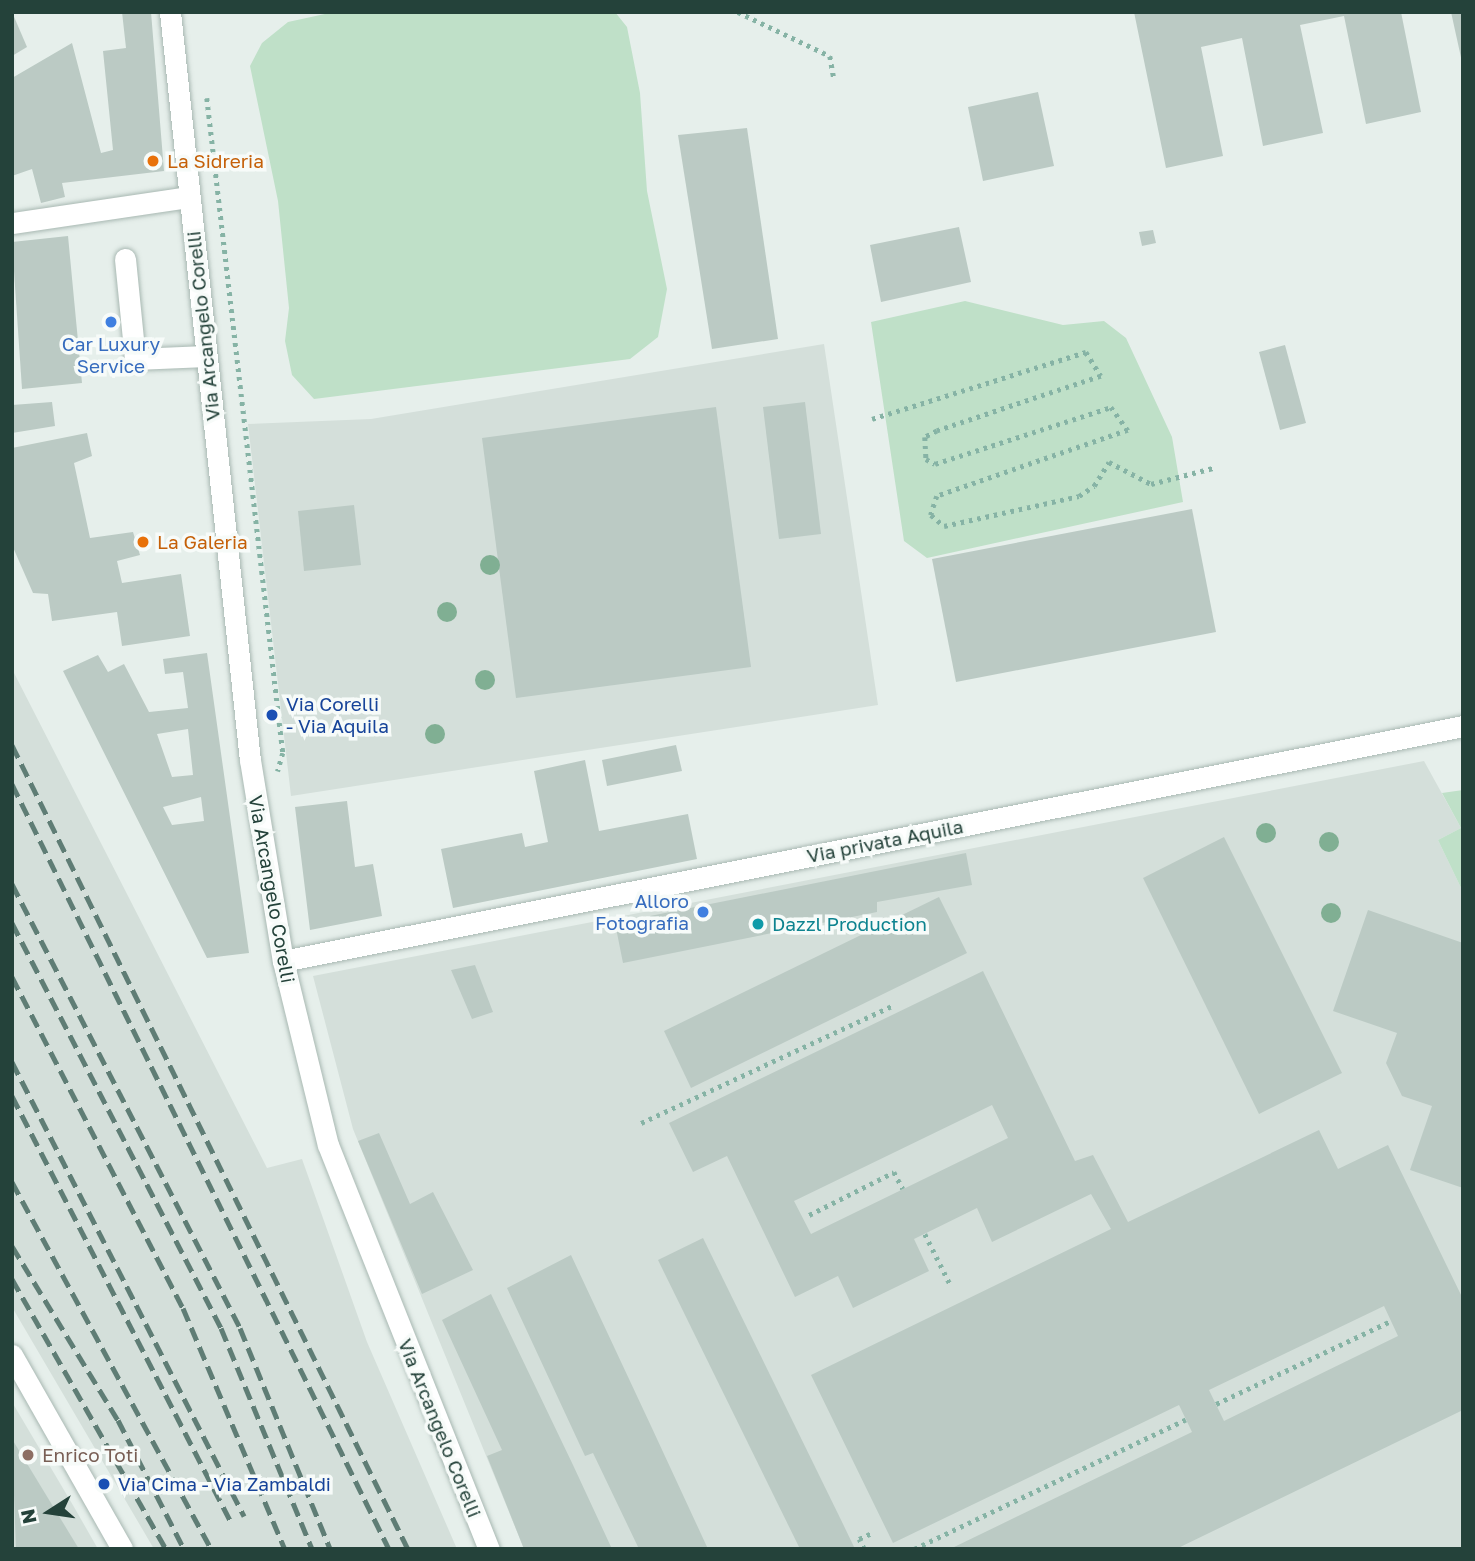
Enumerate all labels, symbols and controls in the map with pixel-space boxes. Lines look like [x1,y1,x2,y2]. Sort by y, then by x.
place label: La Sidreria [167,150,264,172]
marker: La Sidreria [145,153,161,169]
street label: Via Arcangelo Corelli [182,230,224,422]
marker: Car Luxury Service [103,314,119,330]
place label: Car Luxury Service [62,333,160,377]
place label: La Galeria [157,531,248,553]
marker: La Galeria [135,534,151,550]
place label: Via Corelli - Via Aquila [286,693,389,737]
marker: Via Corelli - Via Aquila [264,707,280,723]
street label: Via Arcangelo Corelli [244,793,300,985]
street label: Via privata Aquila [805,815,965,867]
place label: Alloro Fotografia [595,890,689,934]
marker: Alloro Fotografia [695,904,711,920]
place label: Dazzl Production [772,913,927,935]
marker: Dazzl Production [750,916,766,932]
street label: Via Arcangelo Corelli [394,1335,486,1521]
place label: Enrico Toti [42,1444,138,1466]
marker: Enrico Toti [20,1447,36,1463]
place label: Via Cima - Via Zambaldi [118,1473,331,1495]
marker: Via Cima - Via Zambaldi [96,1476,112,1492]
north arrow [14,1477,84,1547]
text: N [15,1507,41,1526]

